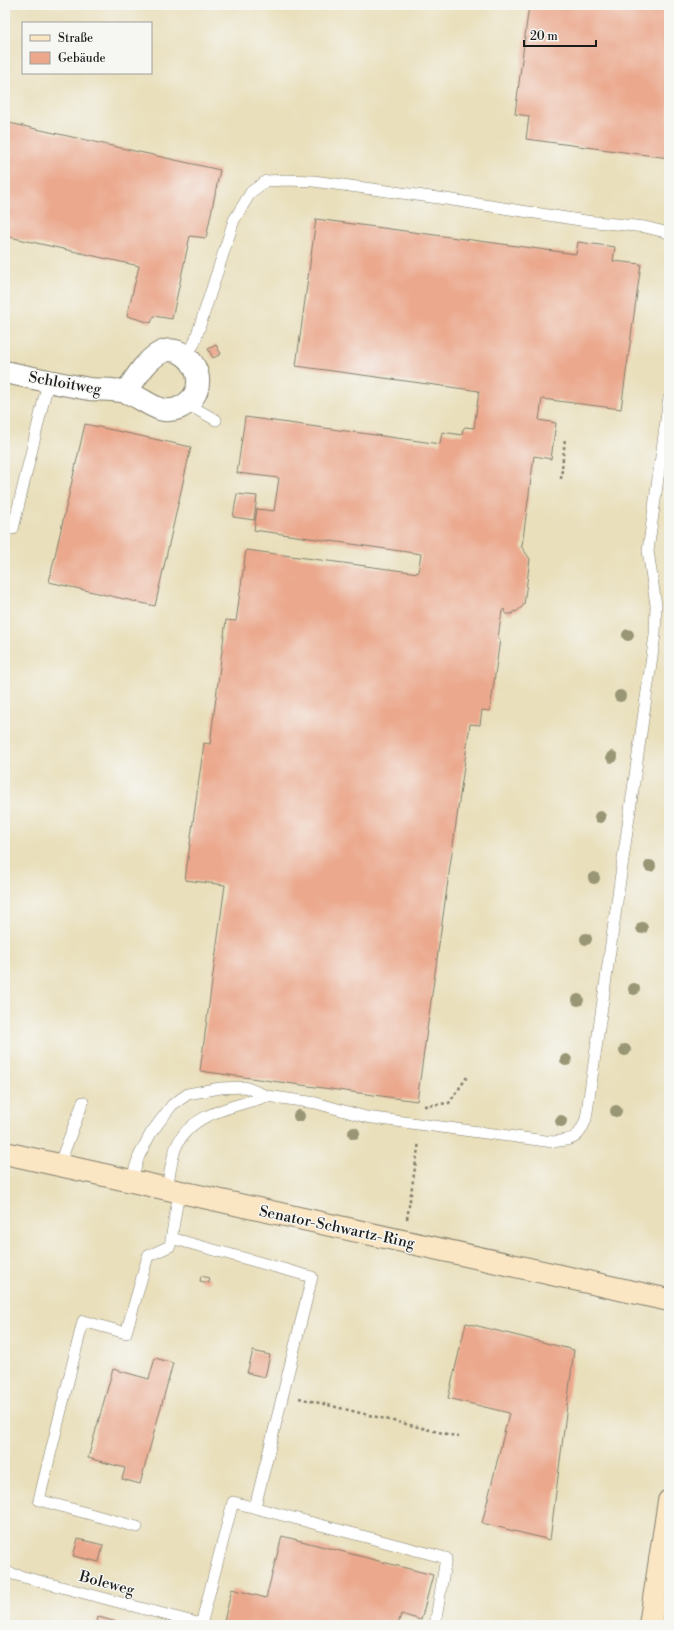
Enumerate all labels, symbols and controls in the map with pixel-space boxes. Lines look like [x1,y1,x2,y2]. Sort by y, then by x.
legend [22,22,152,74]
scale bar [524,22,596,48]
text: 20 m [530,29,558,44]
text: Straße [58,31,93,46]
text: Gebäude [58,51,106,66]
street label: Schloitweg [27,368,103,399]
street label: Senator-Schwartz-Ring [257,1202,417,1253]
street label: Boleweg [76,1567,137,1600]

